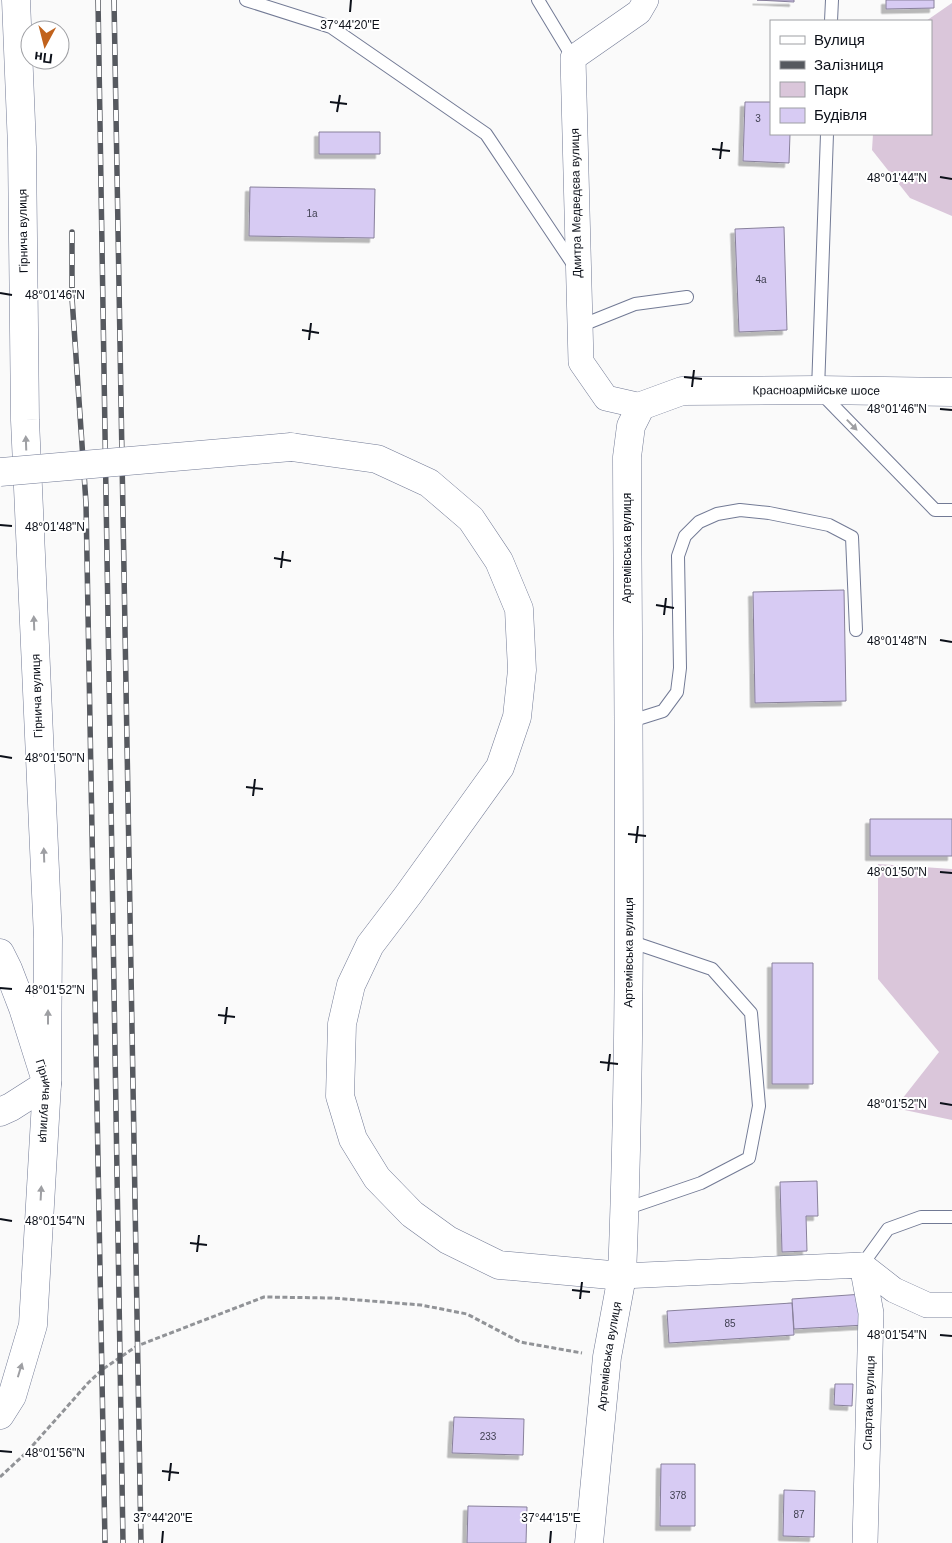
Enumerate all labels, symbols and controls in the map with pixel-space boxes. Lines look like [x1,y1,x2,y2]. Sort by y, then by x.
text: 37°44'20"E [320,18,380,32]
north arrow [20,20,70,70]
legend [770,20,932,135]
text: Вулиця [814,31,865,48]
text: Пн [33,49,54,67]
text: Залізниця [814,56,884,73]
text: Парк [814,81,848,98]
text: Будівля [814,106,867,123]
house number: 3 [755,113,761,124]
street label: Дмитра Медведєва вулиця [568,128,584,278]
text: 48°01'44"N [867,171,927,185]
street label: Гірнича вулиця [15,189,31,273]
house number: 1а [306,208,318,219]
house number: 4а [755,274,767,285]
text: 48°01'46"N [25,288,85,302]
street label: Красноармійське шосе [752,383,880,398]
text: 48°01'46"N [867,402,927,416]
one-way arrow [846,419,858,431]
one-way arrow [22,435,30,451]
street label: Артемівська вулиця [620,493,634,603]
text: 48°01'48"N [25,520,85,534]
one-way arrow [30,614,38,630]
text: 48°01'48"N [867,634,927,648]
street label: Гірнича вулиця [29,654,45,738]
text: 48°01'50"N [25,751,85,765]
one-way arrow [40,847,48,863]
text: 48°01'50"N [867,865,927,879]
street label: Артемівська вулиця [621,897,636,1008]
text: 48°01'52"N [25,983,85,997]
one-way arrow [44,1009,52,1025]
street label: Гірнича вулиця [33,1057,54,1143]
text: 48°01'52"N [867,1097,927,1111]
one-way arrow [37,1184,45,1200]
text: 48°01'54"N [25,1214,85,1228]
street label: Артемівська вулиця [595,1300,624,1412]
house number: 85 [724,1318,736,1329]
text: 48°01'54"N [867,1328,927,1342]
street label: Спартака вулиця [860,1355,878,1451]
one-way arrow [16,1363,24,1378]
house number: 233 [480,1431,497,1442]
text: 48°01'56"N [25,1446,85,1460]
house number: 378 [670,1490,687,1501]
house number: 87 [793,1509,805,1520]
text: 37°44'20"E [133,1511,193,1525]
text: 37°44'15"E [521,1511,581,1525]

